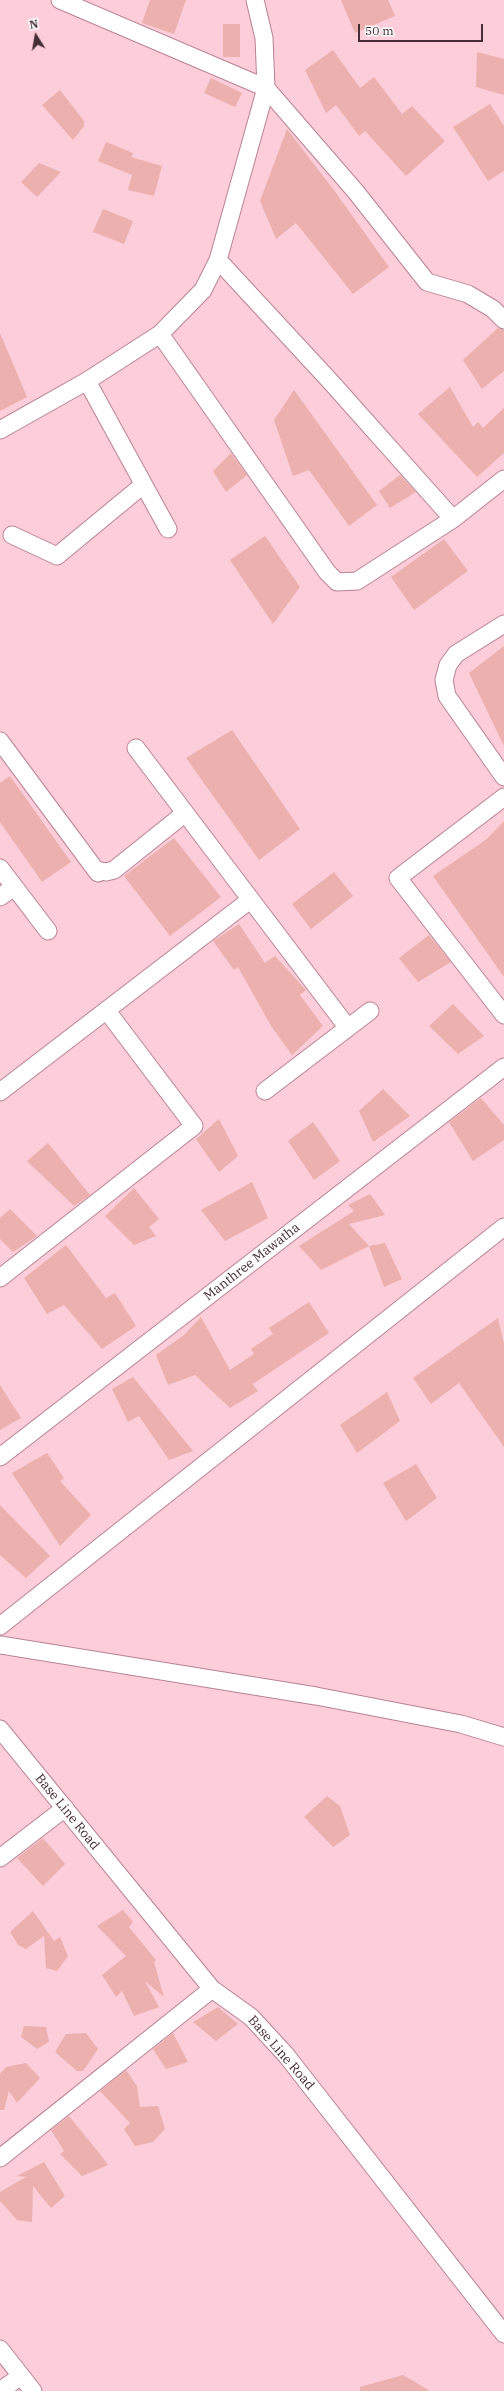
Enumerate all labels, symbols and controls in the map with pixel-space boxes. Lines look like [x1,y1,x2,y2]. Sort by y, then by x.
north arrow [16,16,56,56]
scale bar [360,16,485,42]
text: N [28,17,39,32]
text: 50 m [365,23,394,38]
street label: Manthree Mawatha [201,1220,303,1304]
street label: Base Line Road [32,1771,102,1853]
street label: Base Line Road [245,2013,317,2093]

